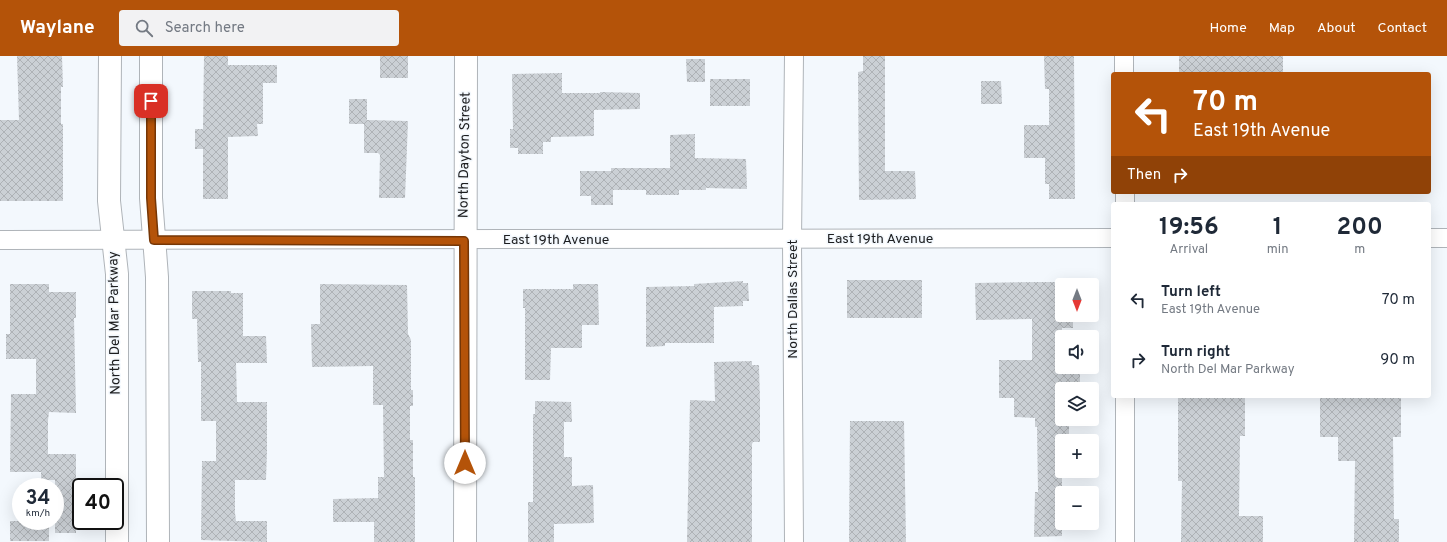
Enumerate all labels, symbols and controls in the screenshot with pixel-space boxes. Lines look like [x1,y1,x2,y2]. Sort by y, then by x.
search box [119,10,399,46]
text: Waylane [20,16,95,40]
icon: search [133,17,155,39]
text: Search here [165,19,245,38]
text: Home [1210,20,1247,37]
text: Map [1269,20,1295,37]
text: About [1317,20,1356,37]
text: Contact [1378,20,1427,37]
pin [134,84,168,118]
text: 70 m [1193,85,1258,121]
icon: left [1127,88,1179,140]
icon: arrive [140,90,162,112]
street label: North Dayton Street [455,92,475,218]
text: East 19th Avenue [1193,120,1330,143]
icon: right [1169,164,1191,186]
text: Then [1127,166,1161,185]
text: 19:56 [1159,213,1219,243]
text: 1 [1273,213,1282,243]
text: 200 [1337,213,1383,243]
street label: East 19th Avenue [827,231,933,248]
street label: East 19th Avenue [503,232,609,249]
street label: North Dallas Street [785,239,802,359]
text: Arrival [1170,242,1208,258]
text: min [1267,242,1288,258]
text: m [1354,242,1365,258]
street label: North Del Mar Parkway [105,251,125,395]
north arrow [1055,278,1099,322]
map controls [1055,278,1099,530]
text: Turn left [1161,283,1221,302]
icon: left [1127,289,1149,311]
text: 70 m [1382,291,1415,310]
text: East 19th Avenue [1161,302,1260,318]
button: sound [1055,330,1099,374]
text: Turn right [1161,343,1230,362]
icon: right [1127,349,1149,371]
text: 90 m [1380,351,1415,370]
text: North Del Mar Parkway [1161,362,1295,378]
button: layers [1055,382,1099,426]
button: + [1055,434,1099,478]
position arrow [444,442,486,484]
speed limit sign: 40 [72,478,124,530]
text: 34 [26,486,50,512]
button: − [1055,486,1099,530]
text: km/h [26,507,50,520]

